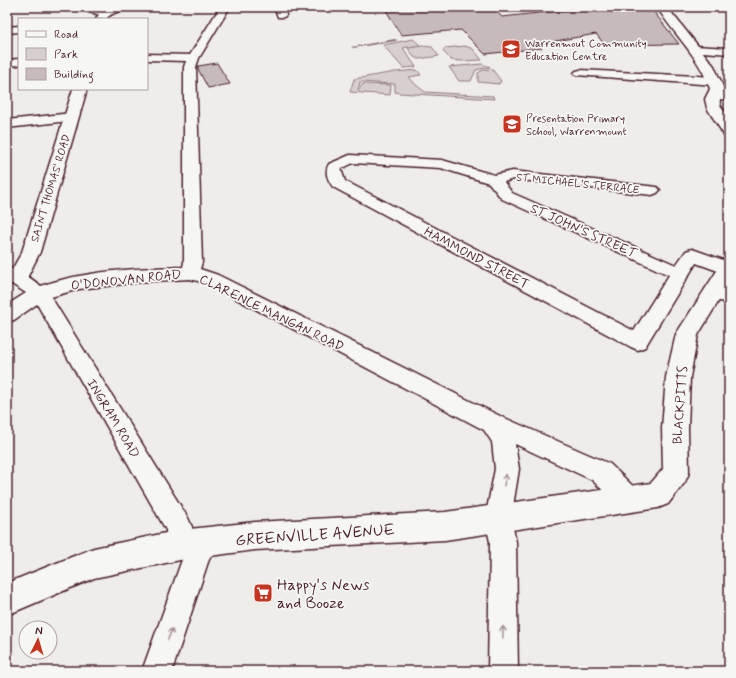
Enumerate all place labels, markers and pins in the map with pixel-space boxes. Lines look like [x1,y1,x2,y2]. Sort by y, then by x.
place label: Warrenmout Community Education Centre [525,37,647,64]
school or university icon: Warrenmout Community Education Centre [500,38,522,60]
place label: Presentation Primary School, Warrenmount [526,112,627,139]
school or university icon: Presentation Primary School, Warrenmount [501,113,523,135]
place label: Happy's News and Booze [277,575,370,614]
supermarket icon: Happy's News and Booze [252,582,274,604]

